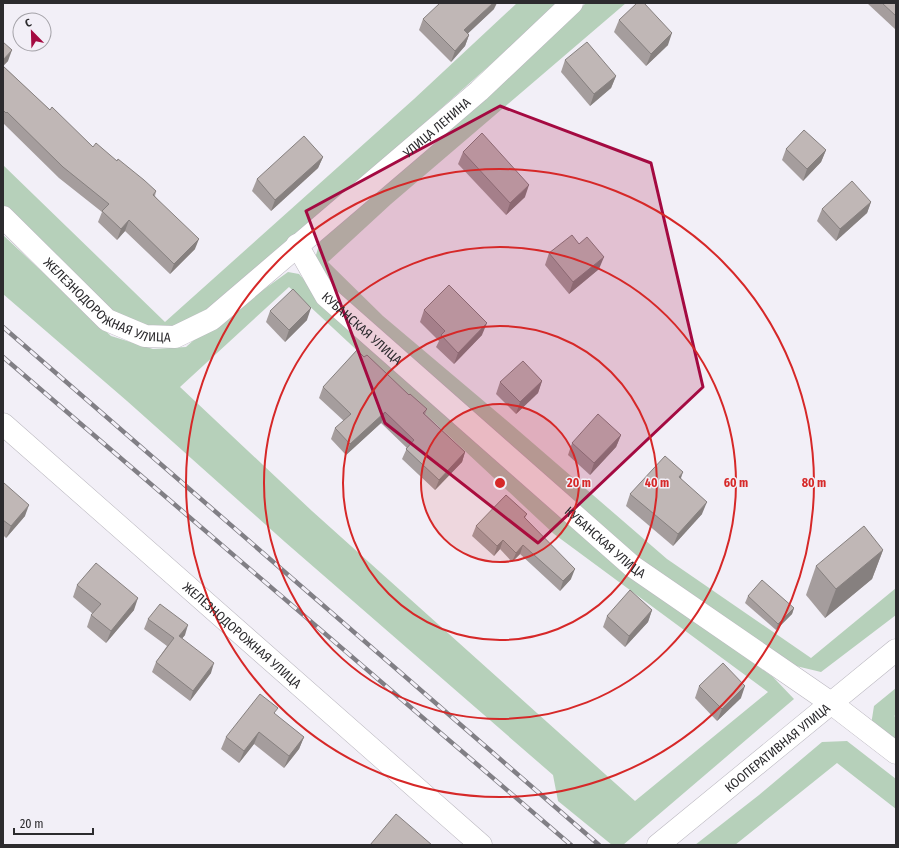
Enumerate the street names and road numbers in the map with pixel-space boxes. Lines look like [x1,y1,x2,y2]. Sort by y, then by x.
street label: УЛИЦА ЛЕНИНА [399,94,473,161]
street label: ЖЕЛЕЗНОДОРОЖНАЯ УЛИЦА [41,254,171,344]
street label: КУБАНСКАЯ УЛИЦА [319,289,405,367]
street label: КУБАНСКАЯ УЛИЦА [562,503,649,581]
street label: ЖЕЛЕЗНОДОРОЖНАЯ УЛИЦА [180,579,305,691]
street label: КООПЕРАТИВНАЯ УЛИЦА [721,700,833,795]

